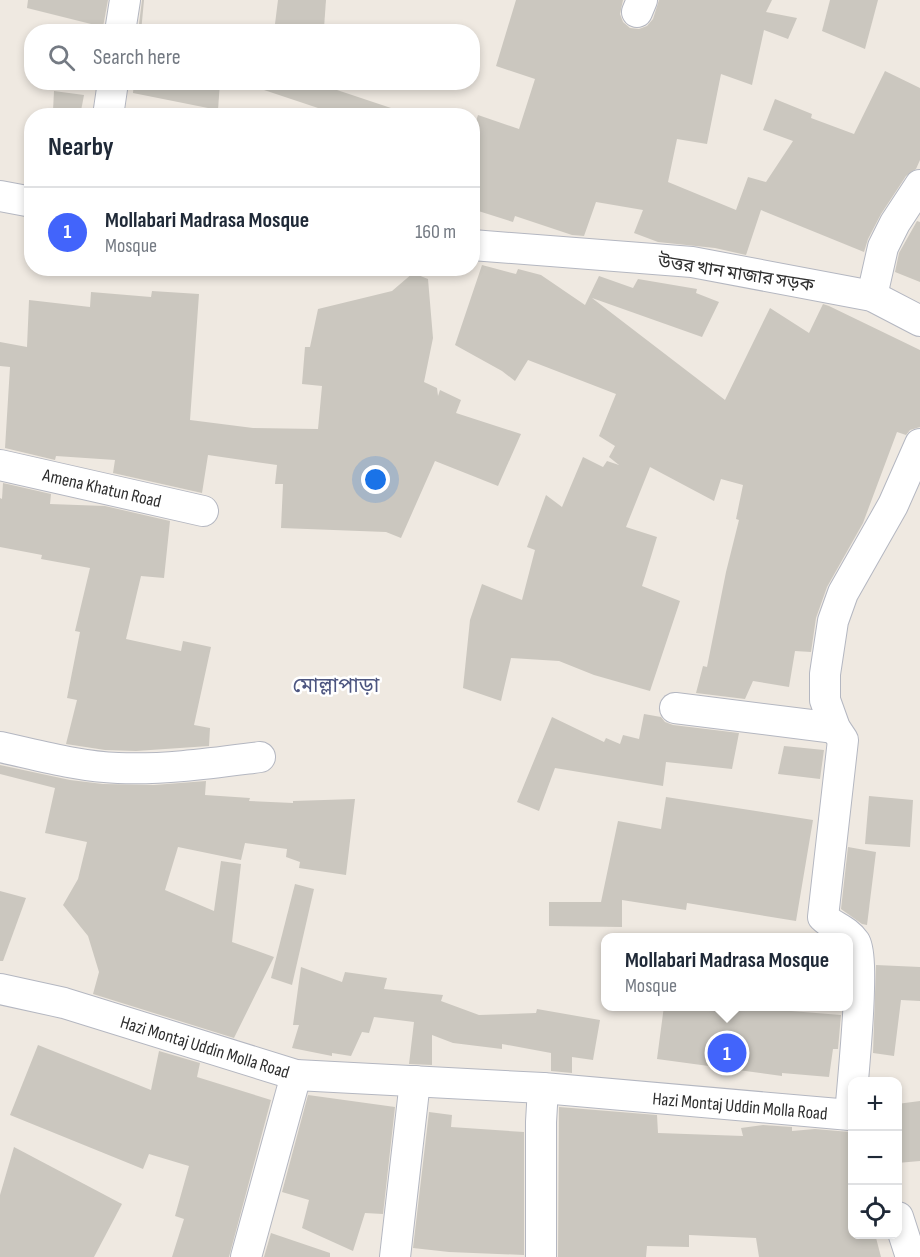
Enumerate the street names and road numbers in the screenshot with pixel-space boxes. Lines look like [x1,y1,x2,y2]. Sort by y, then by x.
street label: উত্তর খান মাজার সড়ক [655,251,816,296]
street label: Amena Khatun Road [40,464,163,512]
street label: Hazi Montaj Uddin Molla Road [118,1012,292,1083]
street label: Hazi Montaj Uddin Molla Road [652,1088,828,1125]

